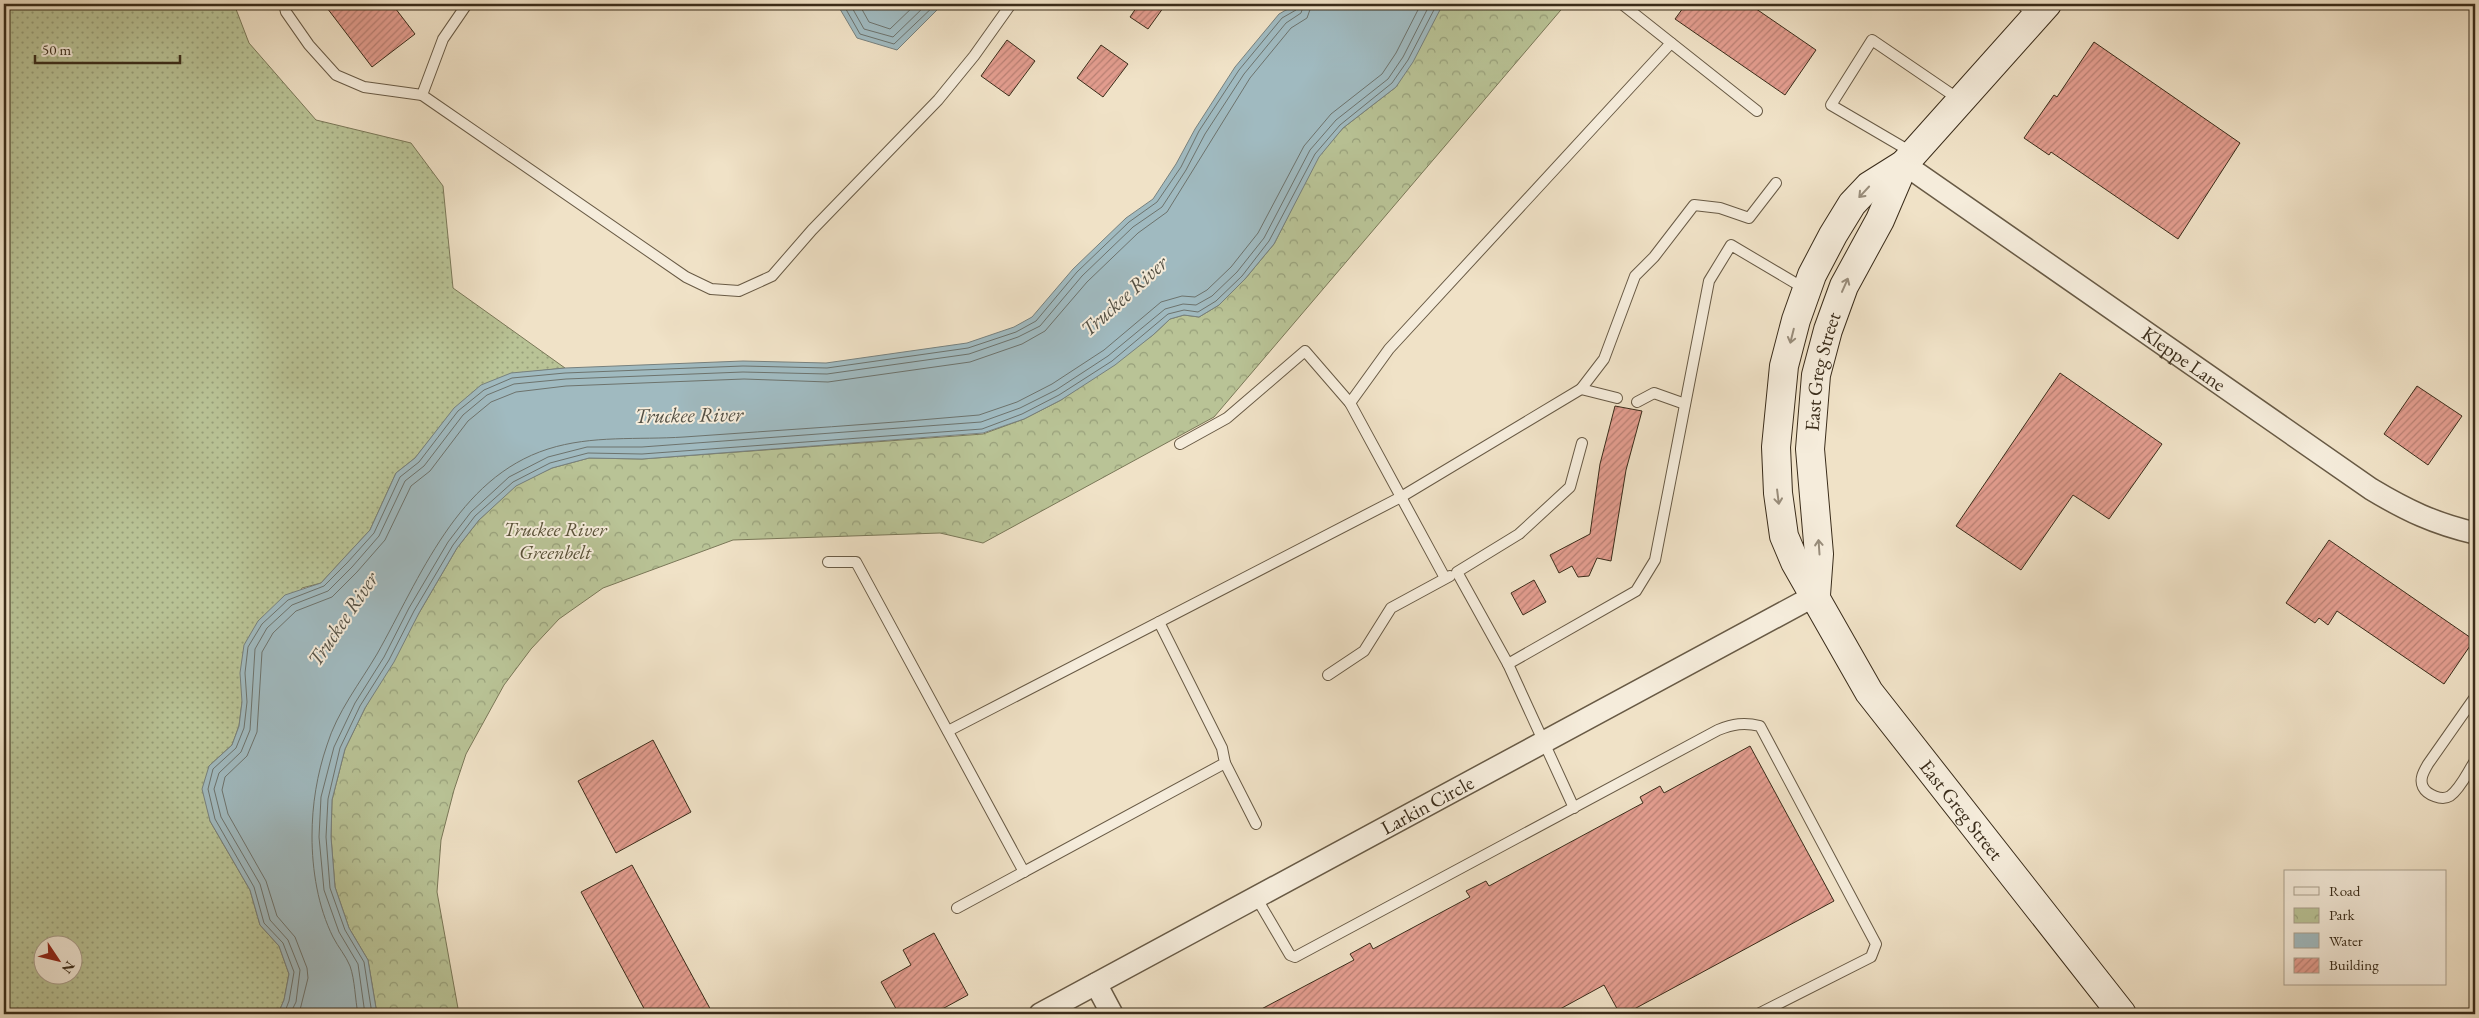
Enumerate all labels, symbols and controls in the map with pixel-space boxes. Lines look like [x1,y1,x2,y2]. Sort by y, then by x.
scale bar [35,32,180,64]
text: 50 m [42,40,71,59]
one-way arrow [1858,185,1870,198]
water label: Truckee River [1074,249,1174,342]
one-way arrow [1840,278,1850,293]
street label: East Greg Street [1798,308,1847,432]
street label: Kleppe Lane [2137,320,2231,397]
one-way arrow [1787,327,1796,343]
water label: Truckee River [635,400,744,429]
one-way arrow [1773,488,1783,504]
park label: Truckee River Greenbelt [503,516,608,565]
one-way arrow [1814,539,1823,555]
water label: Truckee River [301,565,385,671]
street label: East Greg Street [1914,754,2010,866]
street label: Larkin Circle [1376,769,1478,841]
legend [2284,870,2446,986]
text: Road [2329,881,2361,900]
text: Park [2329,905,2356,924]
text: Water [2329,931,2363,950]
north arrow [32,936,82,986]
text: Building [2329,955,2379,974]
text: N [58,958,79,978]

